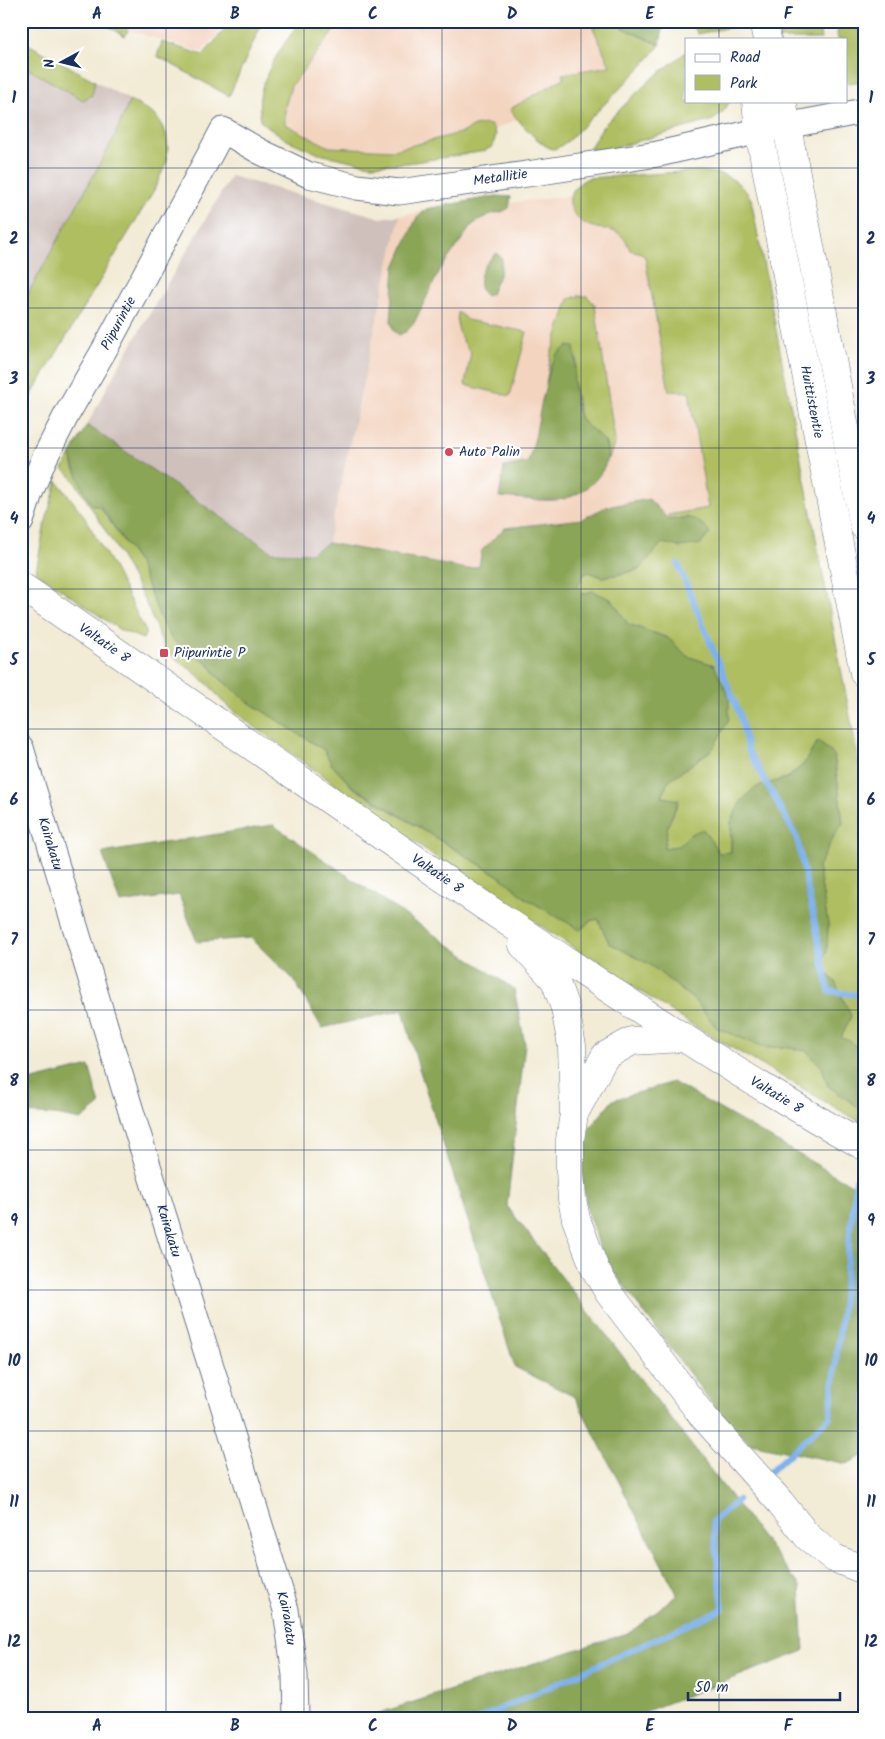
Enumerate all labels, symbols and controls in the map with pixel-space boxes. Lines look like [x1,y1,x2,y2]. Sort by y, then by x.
text: A [92,2,102,27]
text: B [230,2,240,27]
text: C [368,2,378,27]
text: D [507,2,518,27]
text: E [646,2,656,27]
text: F [784,2,794,27]
north arrow [38,38,88,88]
legend [685,38,848,102]
text: Road [730,46,761,70]
text: N [39,58,62,69]
text: Park [730,72,758,96]
text: 1 [12,86,17,111]
text: 1 [869,86,874,111]
street label: Metallitie [472,163,530,192]
text: 2 [9,227,19,252]
text: 2 [866,227,876,252]
street label: Piipurintie [95,292,142,355]
street label: Huittistentie [794,363,829,441]
text: 3 [9,367,19,392]
text: 3 [866,367,876,392]
place label: Auto Palin [459,441,520,463]
marker: Auto Palin [443,446,455,458]
text: 4 [10,507,19,532]
text: 4 [867,507,876,532]
street label: Valtatie 8 [74,618,135,669]
place label: Piipurintie P [174,642,246,664]
marker: Piipurintie P [158,647,170,659]
text: 5 [9,648,20,673]
text: 5 [866,648,877,673]
text: 6 [10,788,19,813]
text: 6 [867,788,876,813]
street label: Kairakatu [32,814,69,873]
street label: Valtatie 8 [407,848,468,900]
text: 7 [10,928,18,953]
text: 7 [867,928,875,953]
text: 8 [9,1069,19,1094]
text: 8 [866,1069,876,1094]
street label: Valtatie 8 [745,1071,807,1120]
street label: Kairakatu [150,1202,187,1261]
text: 9 [10,1209,18,1234]
text: 9 [867,1209,875,1234]
text: 10 [7,1349,21,1374]
text: 10 [864,1349,878,1374]
text: 11 [9,1490,19,1515]
text: 11 [866,1490,876,1515]
street label: Kairakatu [270,1588,302,1647]
text: 12 [7,1630,21,1655]
text: 12 [864,1630,878,1655]
scale bar [688,1669,840,1701]
text: 50 m [695,1676,729,1700]
text: A [92,1714,102,1739]
text: B [230,1714,240,1739]
text: C [368,1714,378,1739]
text: D [507,1714,518,1739]
text: E [646,1714,656,1739]
text: F [784,1714,794,1739]

